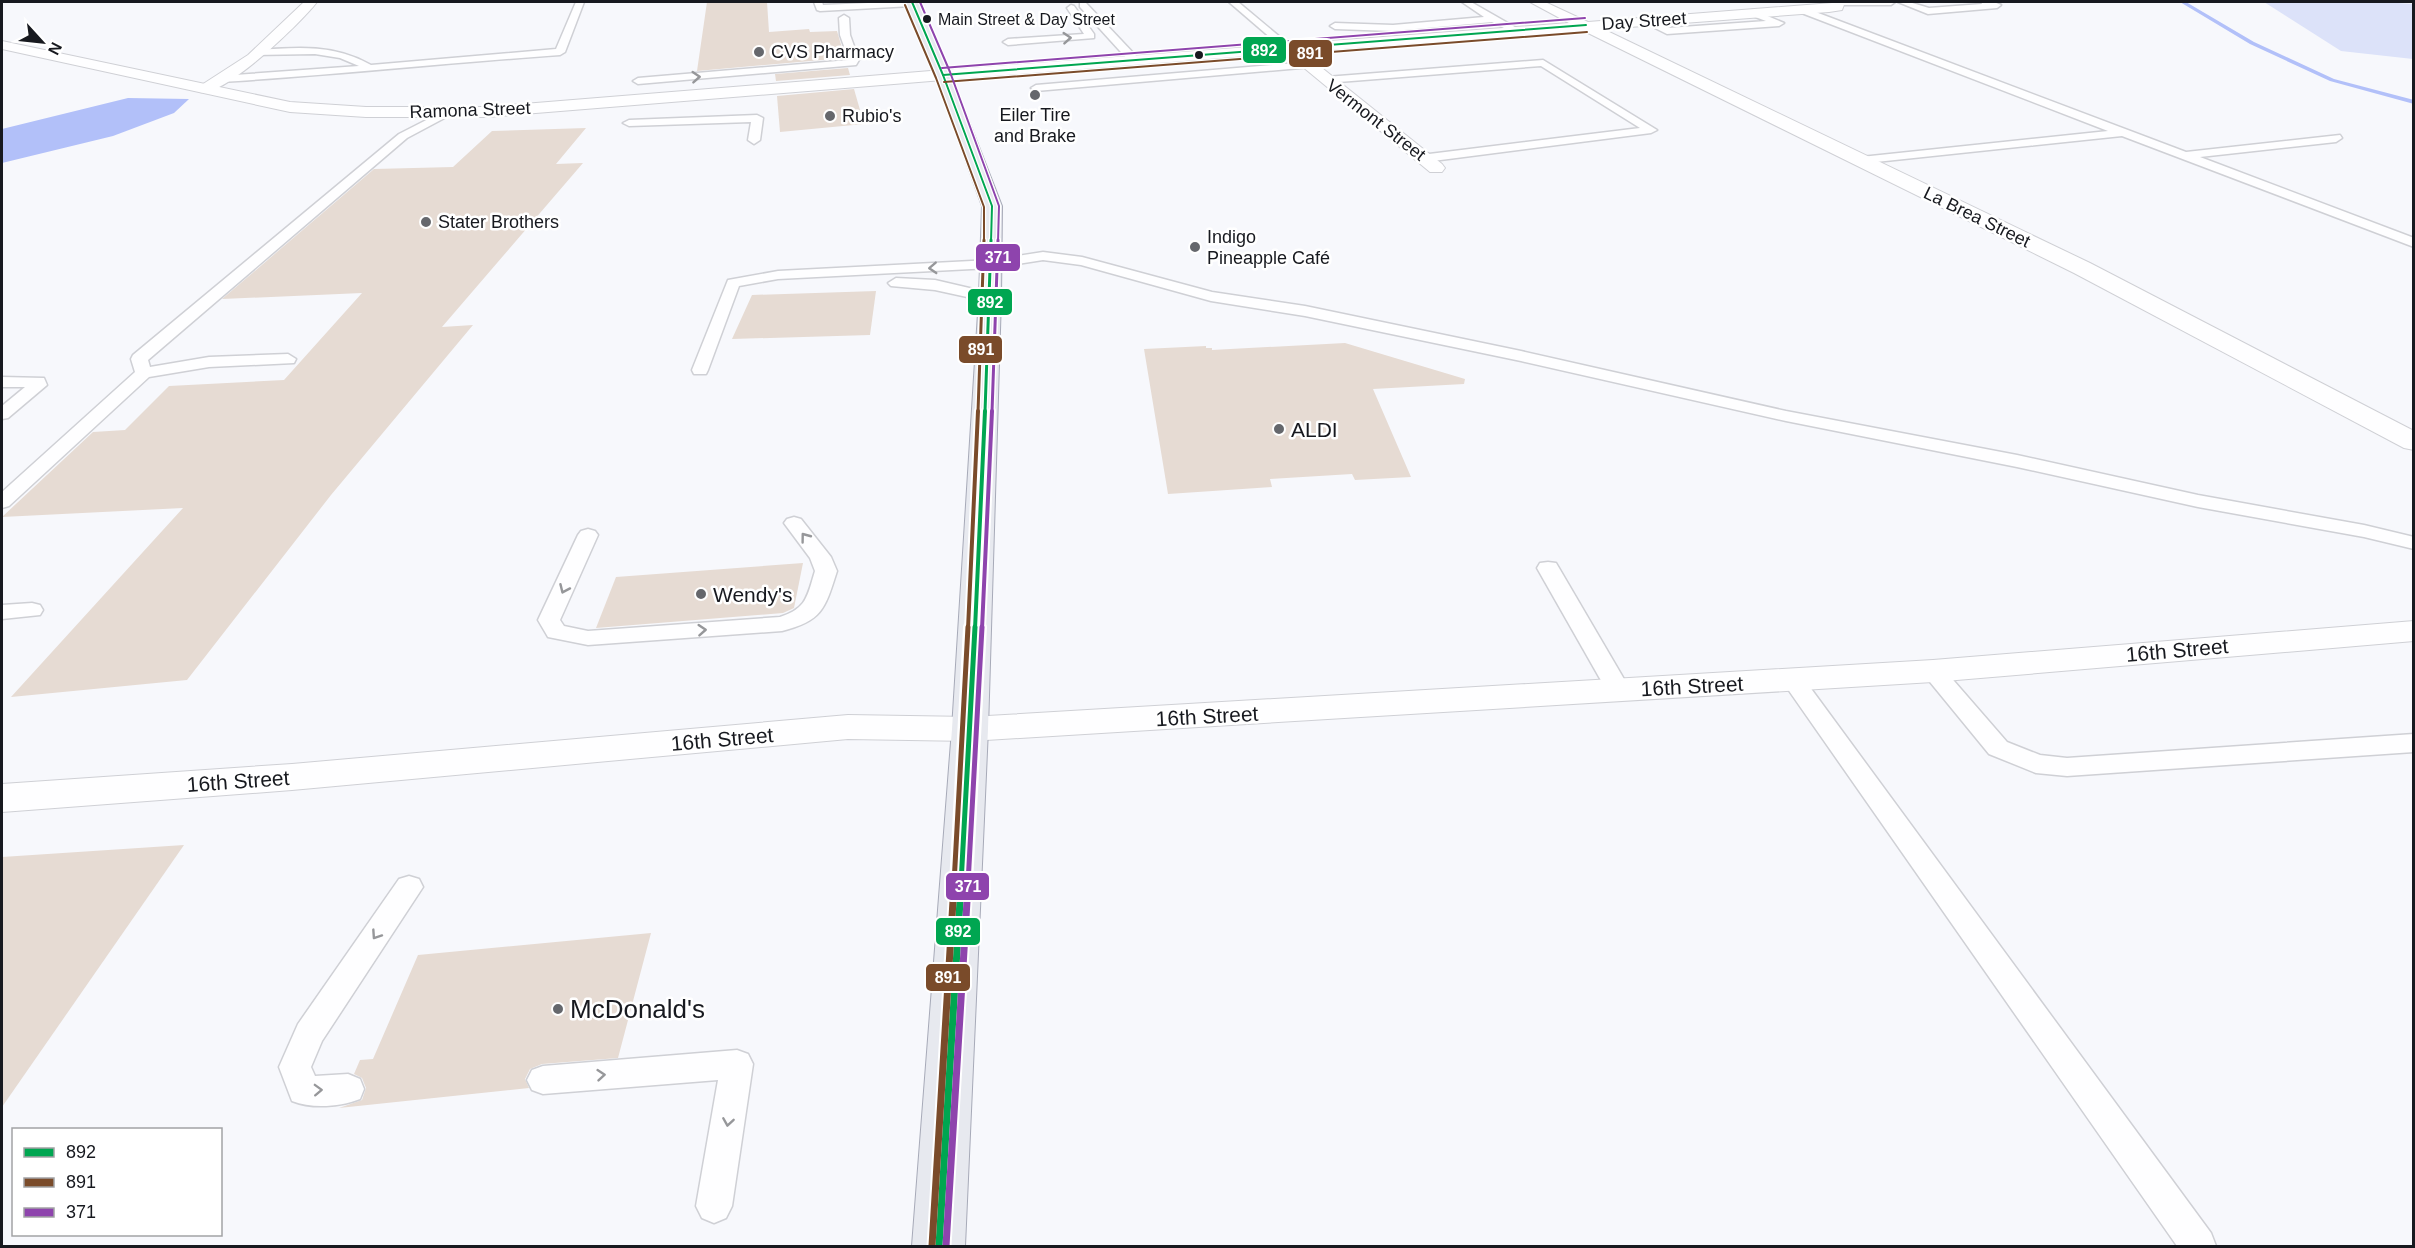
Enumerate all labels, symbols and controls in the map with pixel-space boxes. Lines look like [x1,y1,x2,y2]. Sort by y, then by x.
street label: Day Street [1601,8,1687,34]
place label: Main Street & Day Street [938,11,1116,28]
north arrow [12,12,72,72]
marker: Main Street & Day Street [921,13,933,25]
one-way arrow [1062,32,1071,45]
line badge: 892 [1242,36,1287,64]
line badge: 891 [1288,39,1333,68]
text: N [45,40,65,58]
place label: CVS Pharmacy [771,42,894,62]
text: 892 [1251,42,1277,59]
marker: CVS Pharmacy [752,45,766,59]
text: 891 [1297,45,1323,62]
unlabelled marker [1193,49,1205,61]
one-way arrow [691,71,700,84]
street label: Vermont Street [1323,75,1429,165]
marker: Eiler Tire and Brake [1028,88,1042,102]
street label: Ramona Street [409,98,531,122]
place label: Eiler Tire and Brake [994,105,1076,146]
place label: Rubio's [842,106,901,126]
marker: Rubio's [823,109,837,123]
street label: La Brea Street [1920,183,2034,251]
place label: Stater Brothers [438,212,559,232]
marker: Stater Brothers [419,215,433,229]
place label: Indigo Pineapple Café [1207,227,1330,268]
marker: Indigo Pineapple Café [1188,240,1202,254]
line badge: 371 [975,243,1021,272]
text: 371 [985,249,1011,266]
one-way arrow [928,261,937,274]
line badge: 892 [967,288,1013,316]
text: 892 [977,294,1003,311]
line badge: 891 [958,335,1003,364]
text: 891 [968,341,994,358]
place label: ALDI [1291,418,1338,441]
marker: ALDI [1272,422,1286,436]
one-way arrow [802,533,813,544]
one-way arrow [559,582,571,593]
place label: Wendy's [713,583,793,606]
marker: Wendy's [694,587,708,601]
one-way arrow [697,624,706,637]
street label: 16th Street [2125,634,2229,666]
street label: 16th Street [1640,672,1744,700]
street label: 16th Street [1155,702,1259,730]
street label: 16th Street [670,723,774,755]
street label: 16th Street [186,766,290,796]
line badge: 371 [945,872,990,901]
text: 371 [955,878,981,895]
line badge: 892 [935,917,981,946]
text: 892 [945,923,971,940]
one-way arrow [372,929,383,940]
line badge: 891 [925,963,971,992]
text: 891 [935,969,961,986]
place label: McDonald's [570,994,705,1024]
marker: McDonald's [551,1002,565,1016]
one-way arrow [597,1069,606,1082]
one-way arrow [314,1084,323,1096]
one-way arrow [722,1117,734,1126]
legend [12,1128,222,1236]
text: 892 [66,1142,96,1162]
text: 891 [66,1172,96,1192]
text: 371 [66,1202,96,1222]

